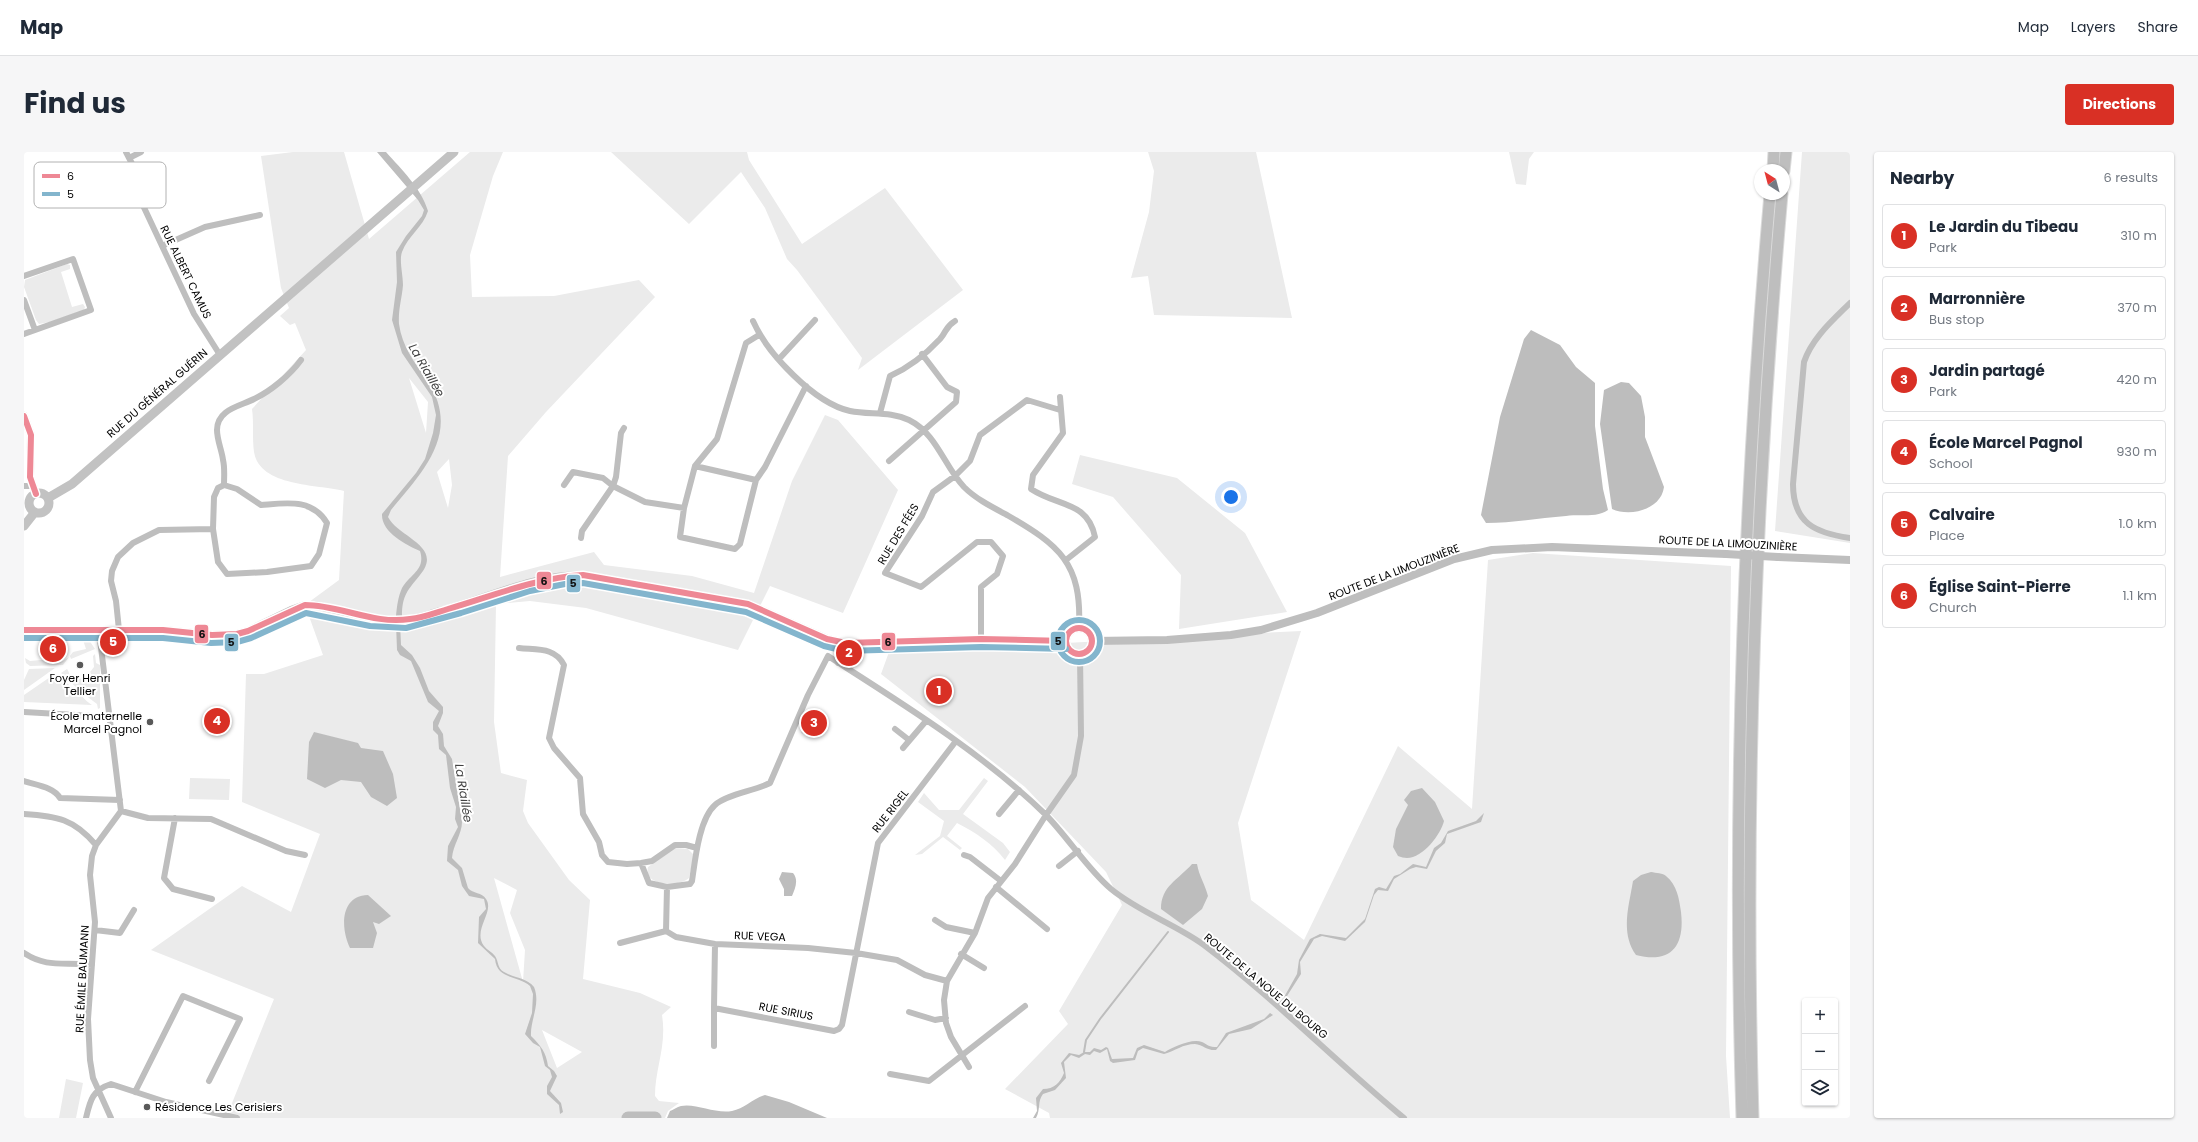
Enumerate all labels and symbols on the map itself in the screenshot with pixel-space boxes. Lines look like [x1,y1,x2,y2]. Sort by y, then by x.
legend [34,162,166,208]
north arrow [1754,164,1790,200]
text: 6 [67,168,74,184]
text: 5 [67,186,74,202]
street label: RUE ALBERT CAMUS [156,223,216,321]
water label: La Riaillée [405,340,449,400]
street label: RUE DU GÉNÉRAL GUÉRIN [103,345,211,441]
your location [1221,487,1241,507]
street label: RUE DES FÉES [873,500,923,568]
street label: ROUTE DE LA LIMOUZINIÈRE [1658,531,1798,555]
street label: ROUTE DE LA LIMOUZINIÈRE [1326,540,1462,604]
line badge: 6 [536,571,552,590]
text: 6 [540,573,548,589]
line badge: 5 [566,574,581,593]
text: 5 [569,575,577,591]
line badge: 6 [194,624,209,644]
text: 6 [198,626,206,642]
pin: 5 [100,627,126,657]
line badge: 5 [1050,631,1066,651]
line badge: 6 [881,632,896,651]
line badge: 5 [224,633,239,652]
text: 5 [1054,633,1062,649]
pin: 6 [40,634,66,664]
text: 5 [227,634,235,650]
text: 6 [884,634,892,650]
pin: 2 [836,638,862,668]
marker: Foyer Henri Tellier [75,660,85,670]
place label: Foyer Henri Tellier [50,670,111,699]
pin: 1 [926,676,952,706]
pin: 4 [204,706,230,736]
place label: École maternelle Marcel Pagnol [50,708,142,737]
pin: 3 [801,708,827,738]
marker: École maternelle Marcel Pagnol [145,717,155,727]
water label: La Riaillée [451,763,477,824]
street label: RUE RIGEL [868,786,912,836]
street label: RUE ÉMILE BAUMANN [71,925,93,1033]
street label: RUE VEGA [734,927,787,945]
street label: ROUTE DE LA NOUE DU BOURG [1201,929,1332,1043]
street label: RUE SIRIUS [757,998,815,1024]
place label: Résidence Les Cerisiers [155,1099,282,1115]
marker: Résidence Les Cerisiers [142,1102,152,1112]

